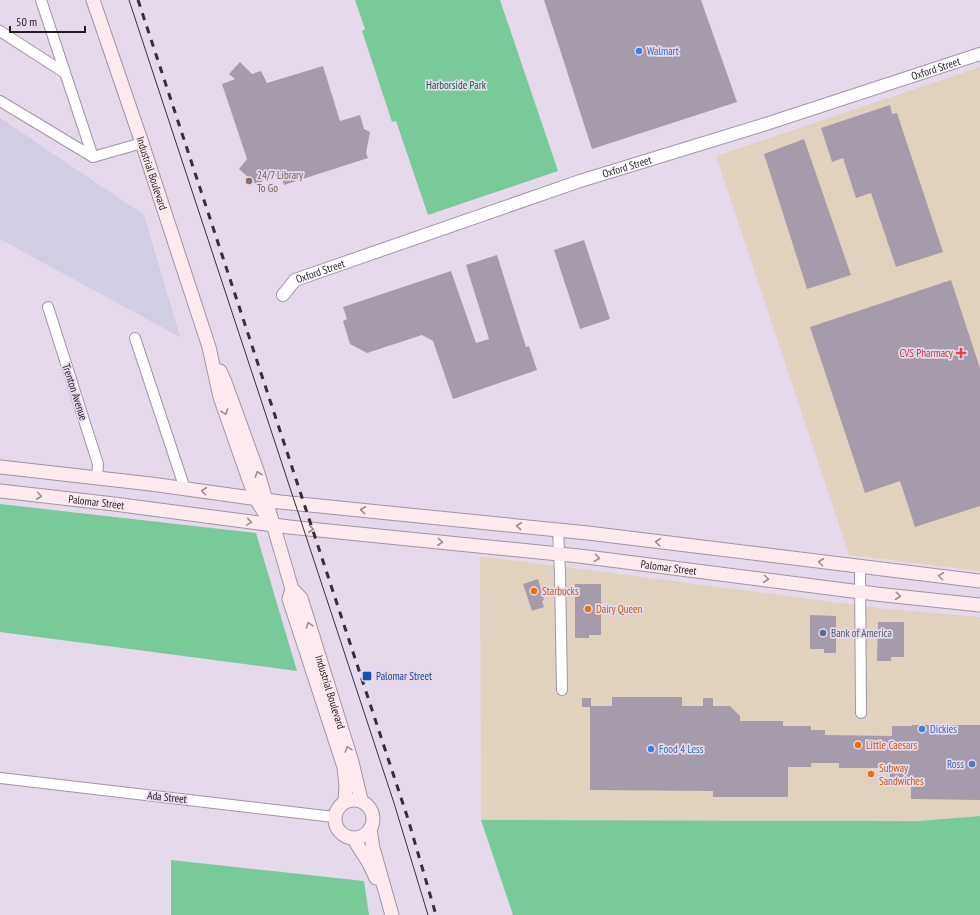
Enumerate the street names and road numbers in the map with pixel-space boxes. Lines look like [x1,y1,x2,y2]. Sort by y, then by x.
street label: Oxford Street [909,54,962,83]
street label: Industrial Boulevard [133,135,171,212]
street label: Oxford Street [601,152,653,181]
street label: Oxford Street [294,256,347,286]
street label: Trenton Avenue [59,362,91,423]
street label: Palomar Street [68,492,125,512]
street label: Palomar Street [640,557,697,578]
street label: Industrial Boulevard [312,653,348,731]
street label: Ada Street [147,788,187,806]

